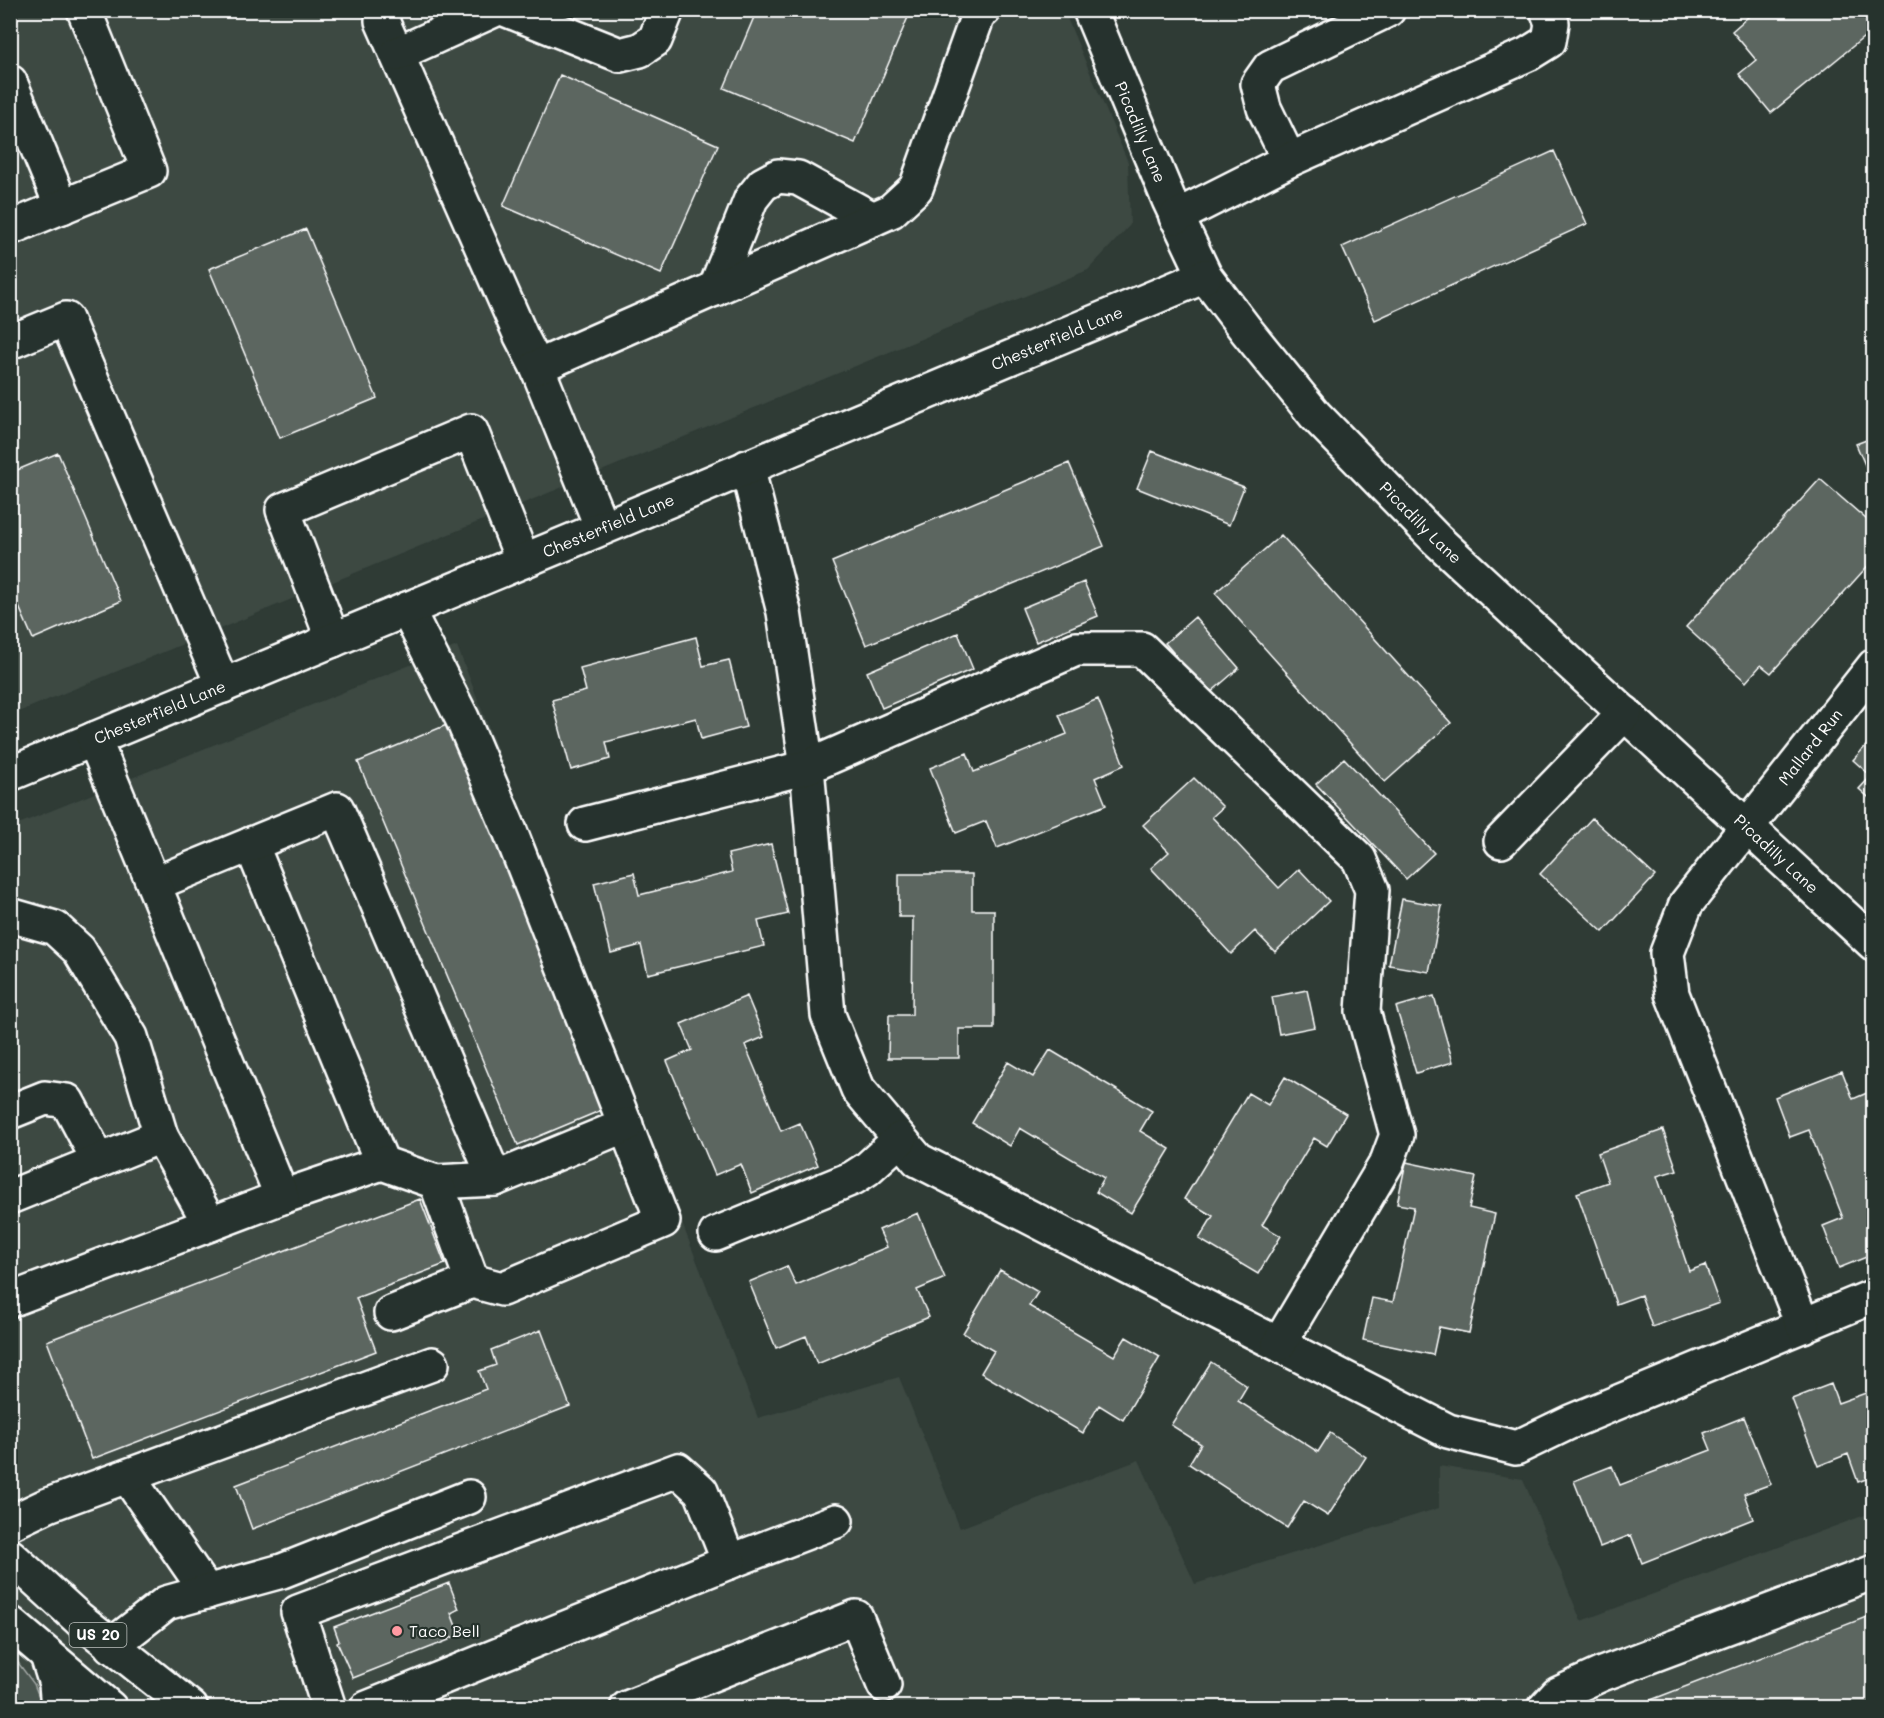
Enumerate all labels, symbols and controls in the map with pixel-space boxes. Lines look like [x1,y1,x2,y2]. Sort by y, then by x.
street label: Picadilly Lane [1111,78,1172,186]
street label: Chesterfield Lane [988,301,1126,374]
street label: Picadilly Lane [1376,477,1467,568]
street label: Chesterfield Lane [539,488,677,562]
street label: Chesterfield Lane [90,675,228,748]
street label: Mallard Run [1773,704,1846,789]
street label: Picadilly Lane [1730,809,1823,898]
place label: Taco Bell [409,1620,480,1641]
road number: US 20 [70,1623,126,1647]
marker: Taco Bell [390,1624,404,1638]

